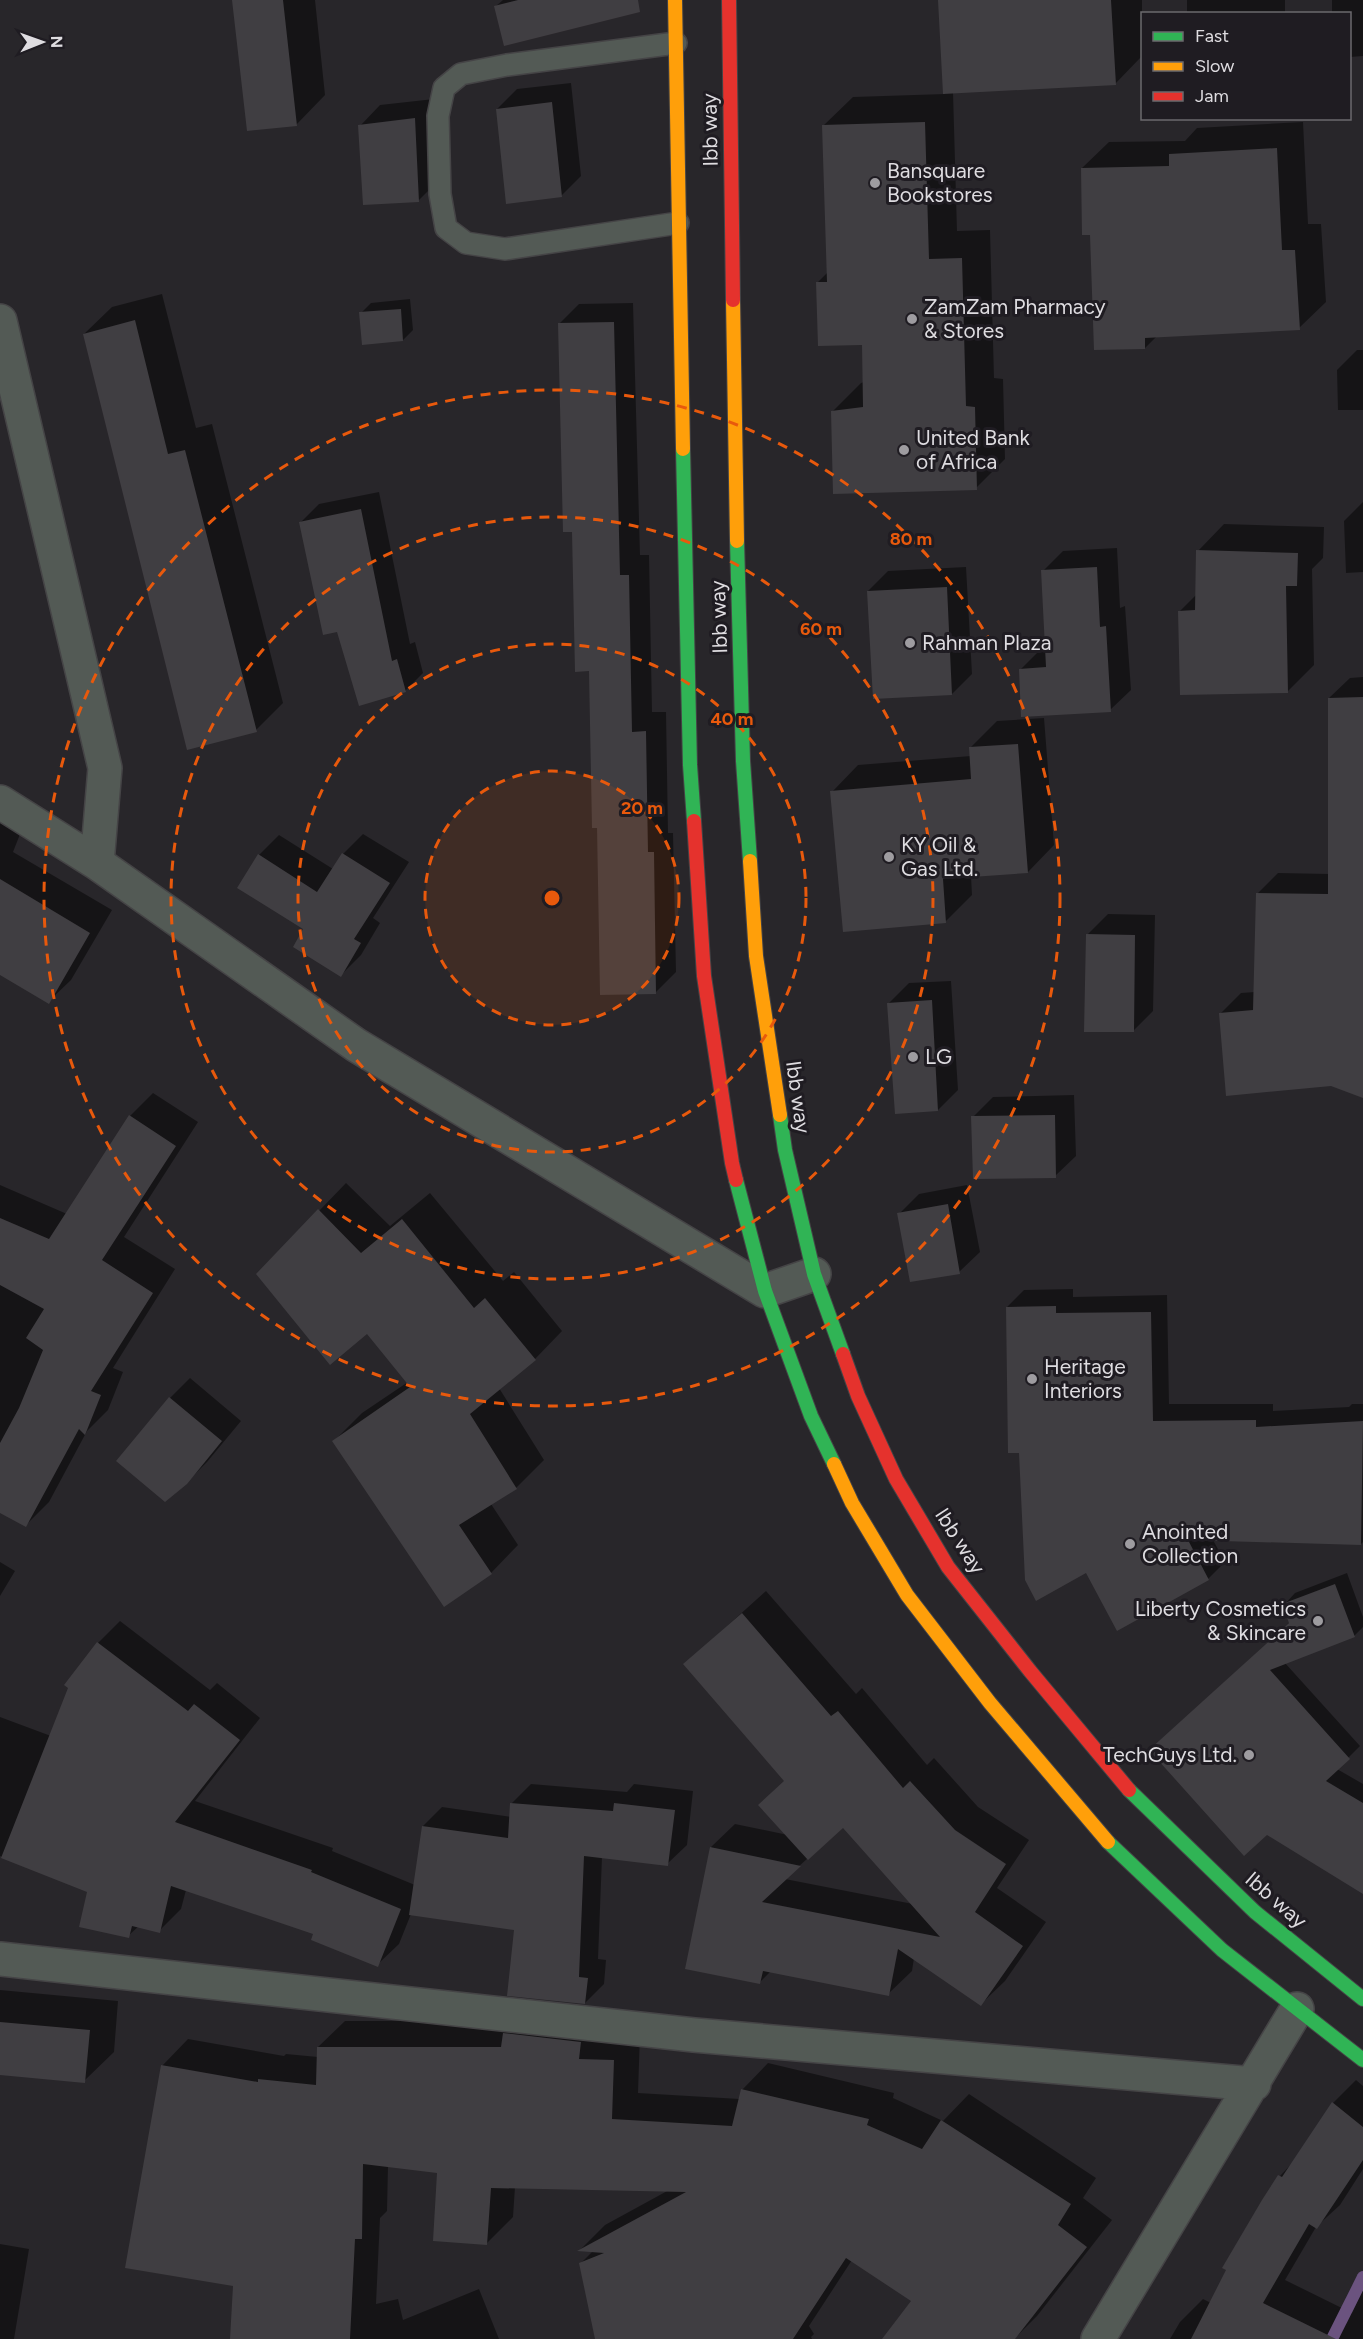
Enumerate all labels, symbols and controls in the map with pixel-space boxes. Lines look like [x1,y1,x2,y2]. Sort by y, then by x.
north arrow [12,12,72,72]
legend [1141,12,1351,120]
text: Fast [1195,25,1229,47]
text: N [47,35,66,48]
text: Slow [1195,55,1234,77]
text: Jam [1195,85,1229,107]
street label: Ibb way [696,93,723,167]
place label: Bansquare Bookstores [887,158,993,207]
marker: Bansquare Bookstores [868,176,882,190]
place label: ZamZam Pharmacy & Stores [924,294,1106,343]
marker: ZamZam Pharmacy & Stores [905,312,919,326]
place label: United Bank of Africa [916,425,1031,474]
marker: United Bank of Africa [897,443,911,457]
text: 80 m [890,528,932,550]
street label: Ibb way [705,580,732,654]
text: 60 m [800,618,842,640]
place label: Rahman Plaza [922,630,1052,655]
marker: Rahman Plaza [903,636,917,650]
text: 40 m [710,708,754,730]
text: 20 m [621,797,663,819]
place label: KY Oil & Gas Ltd. [901,832,978,881]
marker: KY Oil & Gas Ltd. [882,850,896,864]
centre of rings [542,888,562,908]
place label: LG [925,1044,952,1069]
marker: LG [906,1050,920,1064]
street label: Ibb way [781,1059,816,1135]
place label: Heritage Interiors [1044,1354,1126,1403]
marker: Heritage Interiors [1025,1372,1039,1386]
street label: Ibb way [930,1503,991,1578]
place label: Anointed Collection [1142,1519,1238,1568]
marker: Anointed Collection [1123,1537,1137,1551]
place label: Liberty Cosmetics & Skincare [1135,1596,1306,1645]
marker: Liberty Cosmetics & Skincare [1311,1614,1325,1628]
place label: TechGuys Ltd. [1103,1742,1237,1767]
marker: TechGuys Ltd. [1242,1748,1256,1762]
street label: Ibb way [1240,1866,1312,1933]

